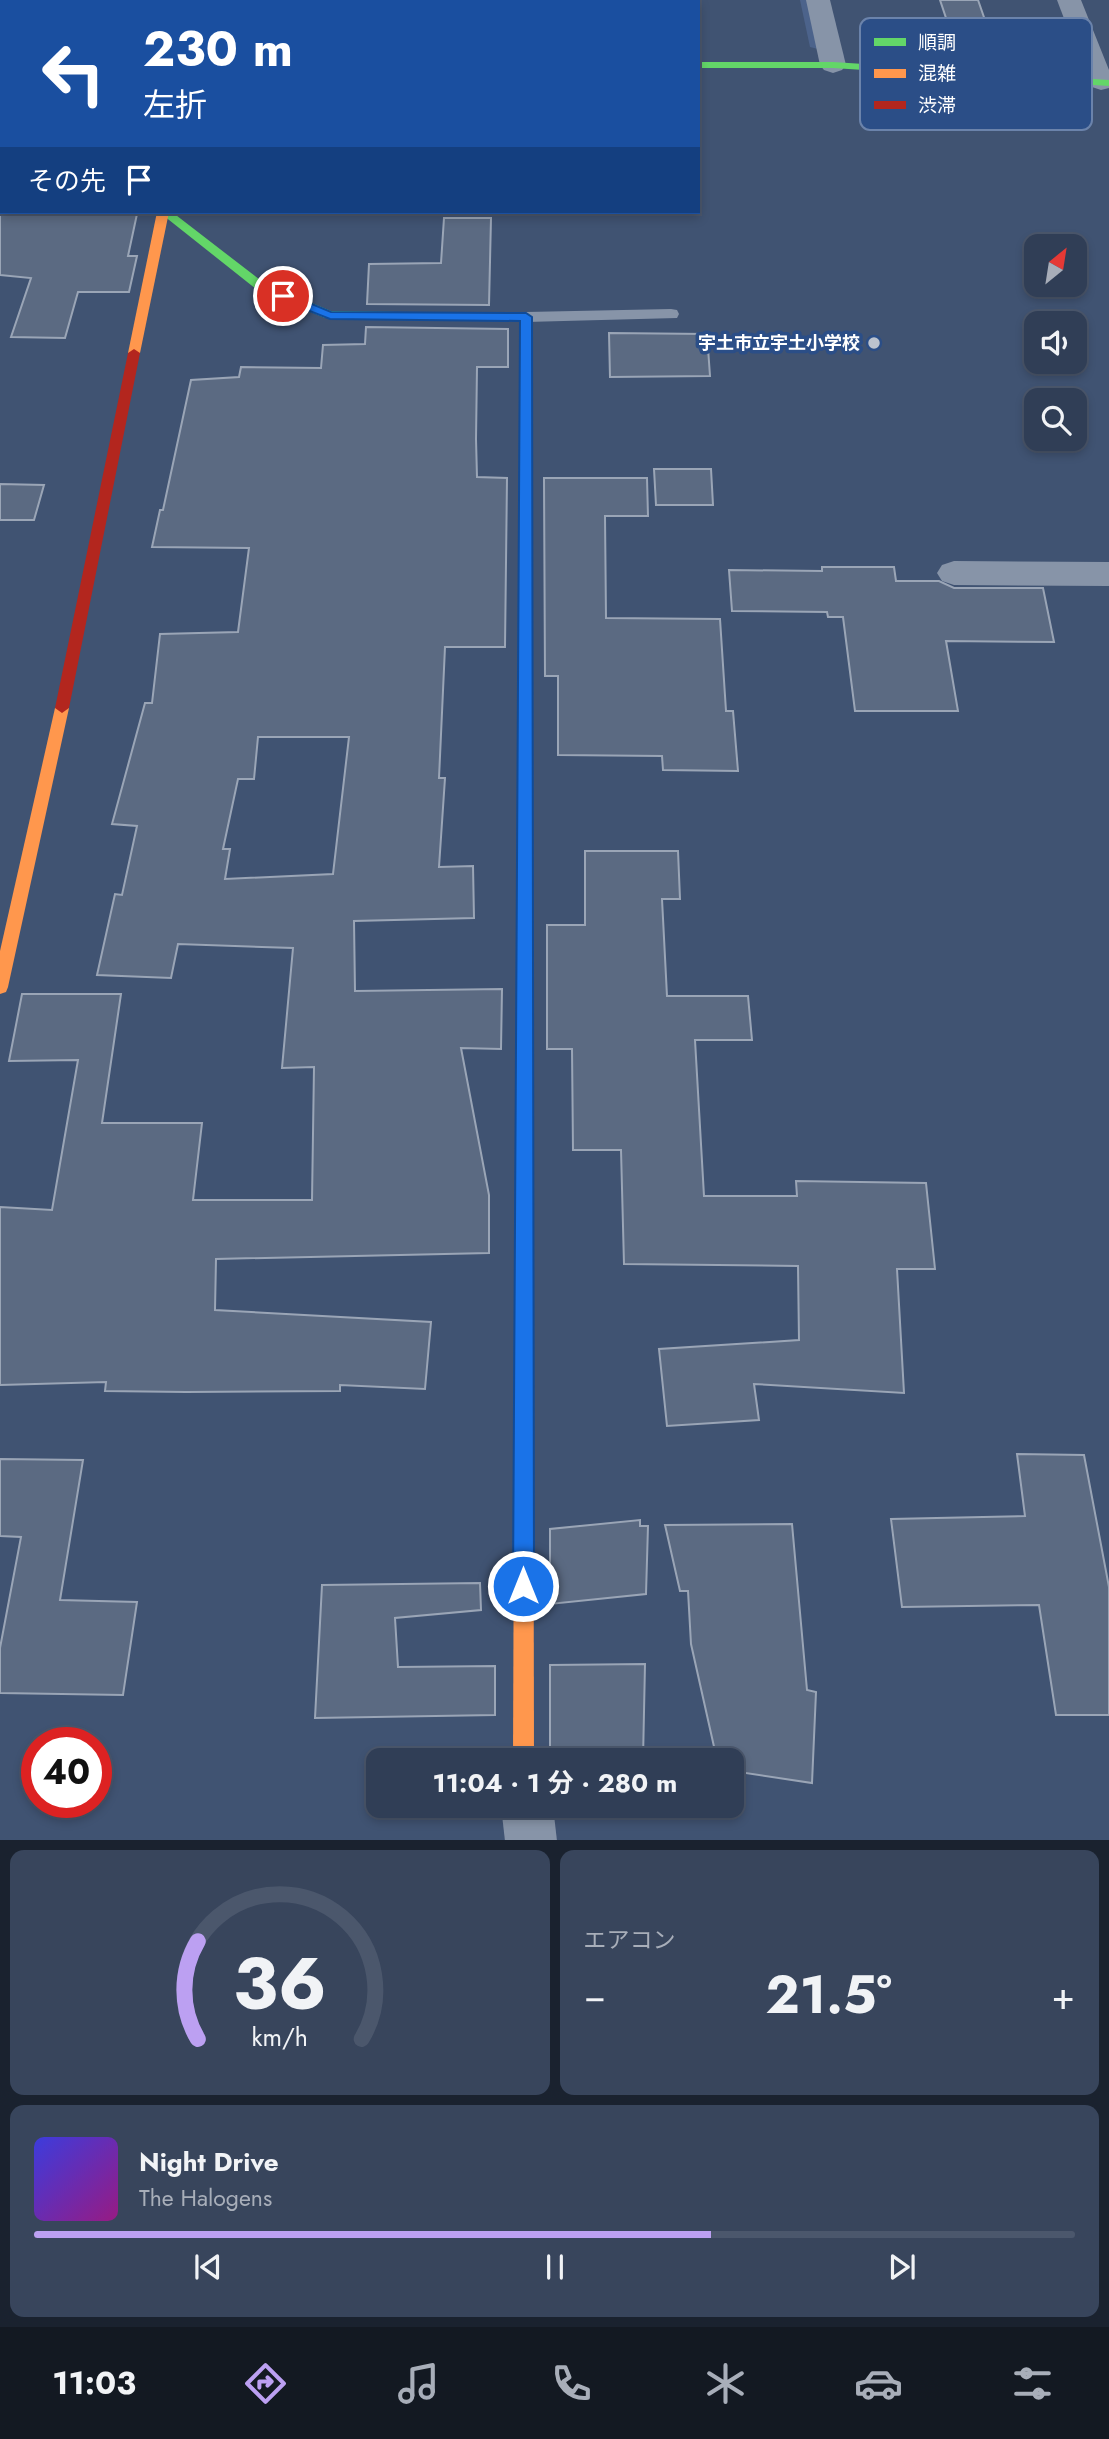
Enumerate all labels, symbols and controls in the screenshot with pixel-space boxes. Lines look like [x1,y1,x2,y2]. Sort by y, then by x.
text: 230 m [143,14,293,84]
legend [860,18,1092,130]
icon: left [28,28,119,119]
text: 順調 [918,29,956,56]
text: 混雑 [918,60,956,87]
text: 左折 [143,82,207,128]
text: 渋滞 [918,92,956,119]
icon: arrive [120,161,158,199]
text: その先 [28,162,106,200]
north arrow [1024,234,1087,298]
map controls [1024,234,1087,451]
pin [253,266,313,326]
icon: arrive [264,277,302,315]
button: sound [1024,311,1087,374]
place label: 宇土市立宇土小学校 [698,330,860,356]
marker: 宇土市立宇土小学校 [866,335,882,351]
button: search [1024,388,1087,451]
position arrow [486,1549,560,1623]
speed limit sign: 40 [21,1727,112,1818]
text: 11:04 · 1 分 · 280 m [433,1764,677,1802]
text: エアコン [584,1923,676,1957]
text: 36 [233,1931,327,2036]
text: 21.5° [766,1957,892,2033]
text: − [584,1968,606,2023]
text: + [1052,1968,1075,2023]
text: km/h [251,2018,308,2054]
text: Night Drive [139,2143,279,2181]
text: The Halogens [139,2181,272,2215]
icon: previous [189,2248,227,2286]
icon: pause [536,2248,574,2286]
icon: next [883,2248,921,2286]
icon: directions [241,2359,290,2408]
icon: music [394,2359,443,2408]
icon: phone [547,2359,596,2408]
icon: climate [701,2359,750,2408]
icon: car [854,2359,903,2408]
icon: filters [1008,2359,1057,2408]
text: 11:03 [52,2360,136,2406]

